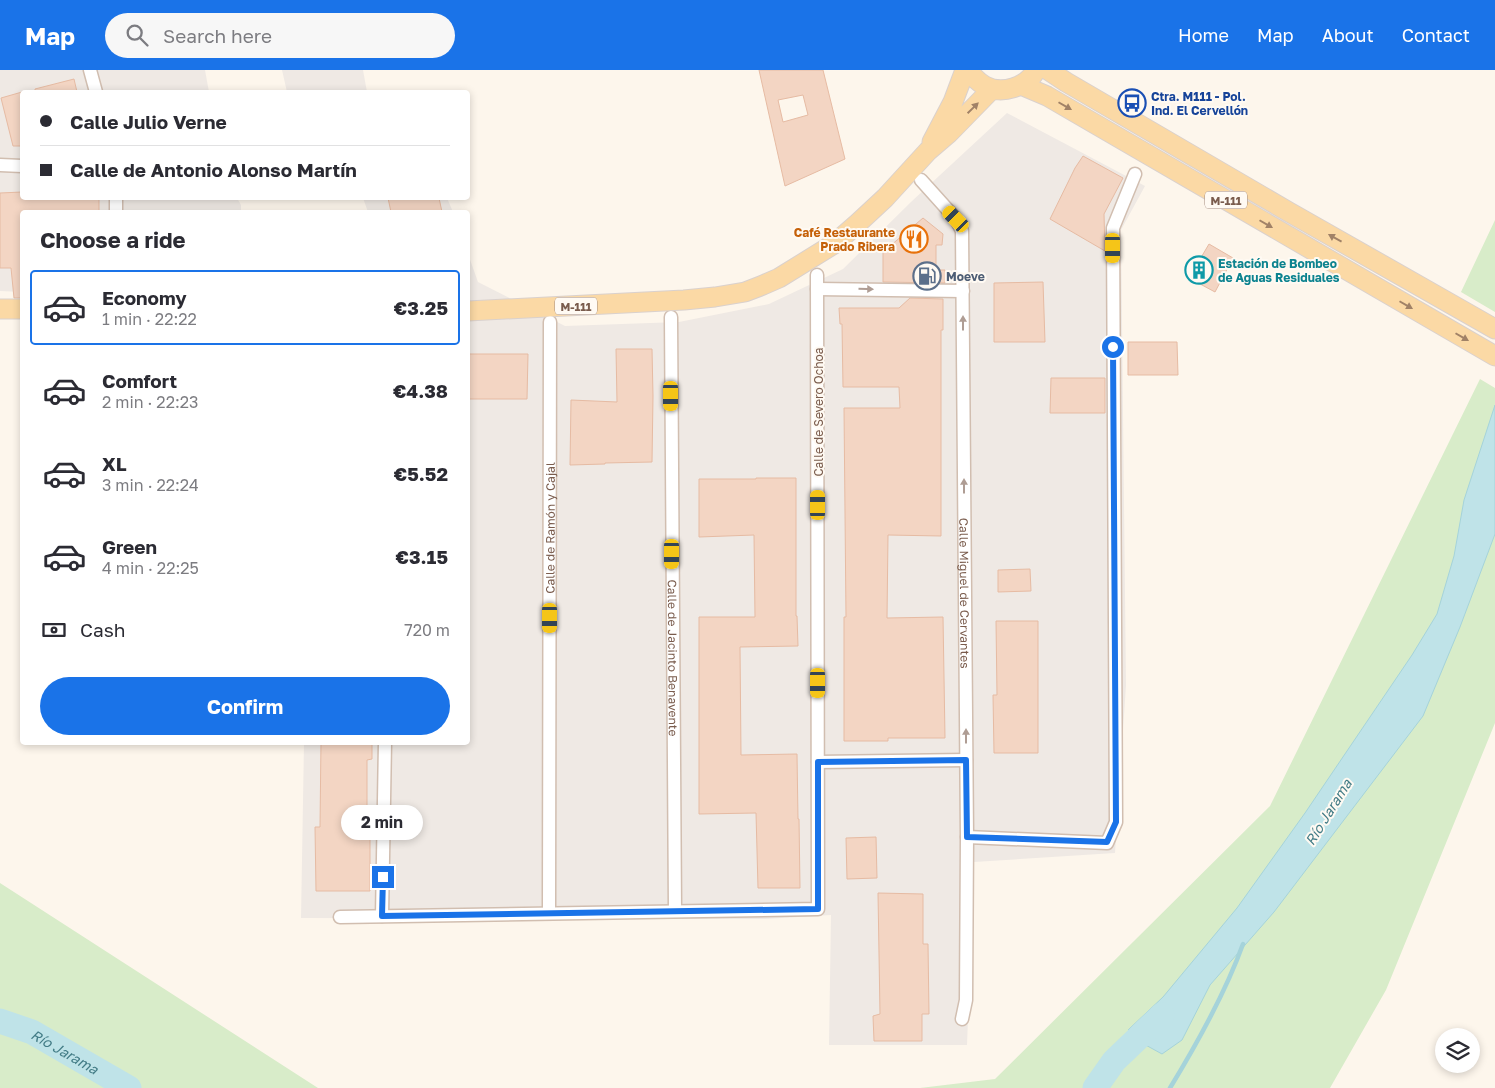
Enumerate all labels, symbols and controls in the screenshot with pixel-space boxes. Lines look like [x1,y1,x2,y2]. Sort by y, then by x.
search box [105,13,455,58]
text: Map [25,21,75,50]
icon: search [123,21,151,49]
text: Search here [163,24,272,47]
text: Home [1178,24,1229,46]
text: Map [1257,24,1294,46]
text: About [1322,24,1374,46]
text: Contact [1402,24,1470,46]
bus stop icon: Ctra. M111 - Pol. Ind. El Cervellón [1117,88,1147,118]
place label: Ctra. M111 - Pol. Ind. El Cervellón [1151,89,1248,118]
one-way arrow [967,102,979,114]
one-way arrow [1059,102,1072,111]
text: Calle Julio Verne [70,110,227,133]
text: Calle de Antonio Alonso Martín [70,158,357,181]
road number: M-111 [1205,192,1247,208]
car [940,203,971,235]
one-way arrow [1259,219,1272,228]
restaurant icon: Café Restaurante Prado Ribera [899,224,929,254]
place label: Café Restaurante Prado Ribera [794,225,895,254]
text: Choose a ride [40,226,186,253]
car [1105,233,1120,263]
one-way arrow [1329,234,1342,243]
building icon: Estación de Bombeo de Aguas Residuales [1184,255,1214,285]
place label: Estación de Bombeo de Aguas Residuales [1218,256,1340,285]
fuel station icon: Moeve [912,261,942,291]
place label: Moeve [946,269,985,284]
icon: car [42,285,87,330]
one-way arrow [858,285,874,293]
text: Economy [102,286,187,309]
text: €3.25 [394,296,448,319]
road number: M-111 [555,298,597,315]
one-way arrow [1399,301,1414,309]
text: 1 min · 22:22 [102,309,197,329]
one-way arrow [959,315,967,331]
one-way arrow [1455,332,1468,341]
route start [1102,336,1124,358]
street label: Calle de Severo Ochoa [811,347,826,477]
icon: car [42,368,87,413]
text: Comfort [102,369,177,392]
text: €4.38 [393,379,448,402]
car [663,381,678,411]
text: 2 min · 22:23 [102,392,198,412]
icon: car [42,451,87,496]
text: XL [102,452,127,475]
text: €5.52 [394,462,448,485]
street label: Calle de Ramón y Cajal [542,462,557,594]
text: 3 min · 22:24 [102,475,199,495]
one-way arrow [960,478,968,494]
car [810,490,825,520]
street label: Calle Miguel de Cervantes [957,518,973,669]
icon: car [42,534,87,579]
text: Green [102,535,157,558]
car [664,539,679,569]
text: €3.15 [396,545,448,568]
text: 4 min · 22:25 [102,558,199,578]
street label: Calle de Jacinto Benavente [665,580,681,737]
car [542,603,557,633]
icon: cash [40,616,68,644]
text: Cash [80,618,125,641]
text: 720 m [404,620,450,640]
car [810,668,825,698]
button: Confirm [40,677,450,735]
one-way arrow [962,728,970,744]
water label: Río Jarama [1301,775,1355,848]
callout: 2 min [342,804,424,840]
text: 2 min [361,812,403,832]
route end [372,866,394,888]
water label: Río Jarama [29,1025,102,1078]
map controls [1435,1028,1480,1073]
button: layers [1435,1028,1480,1073]

